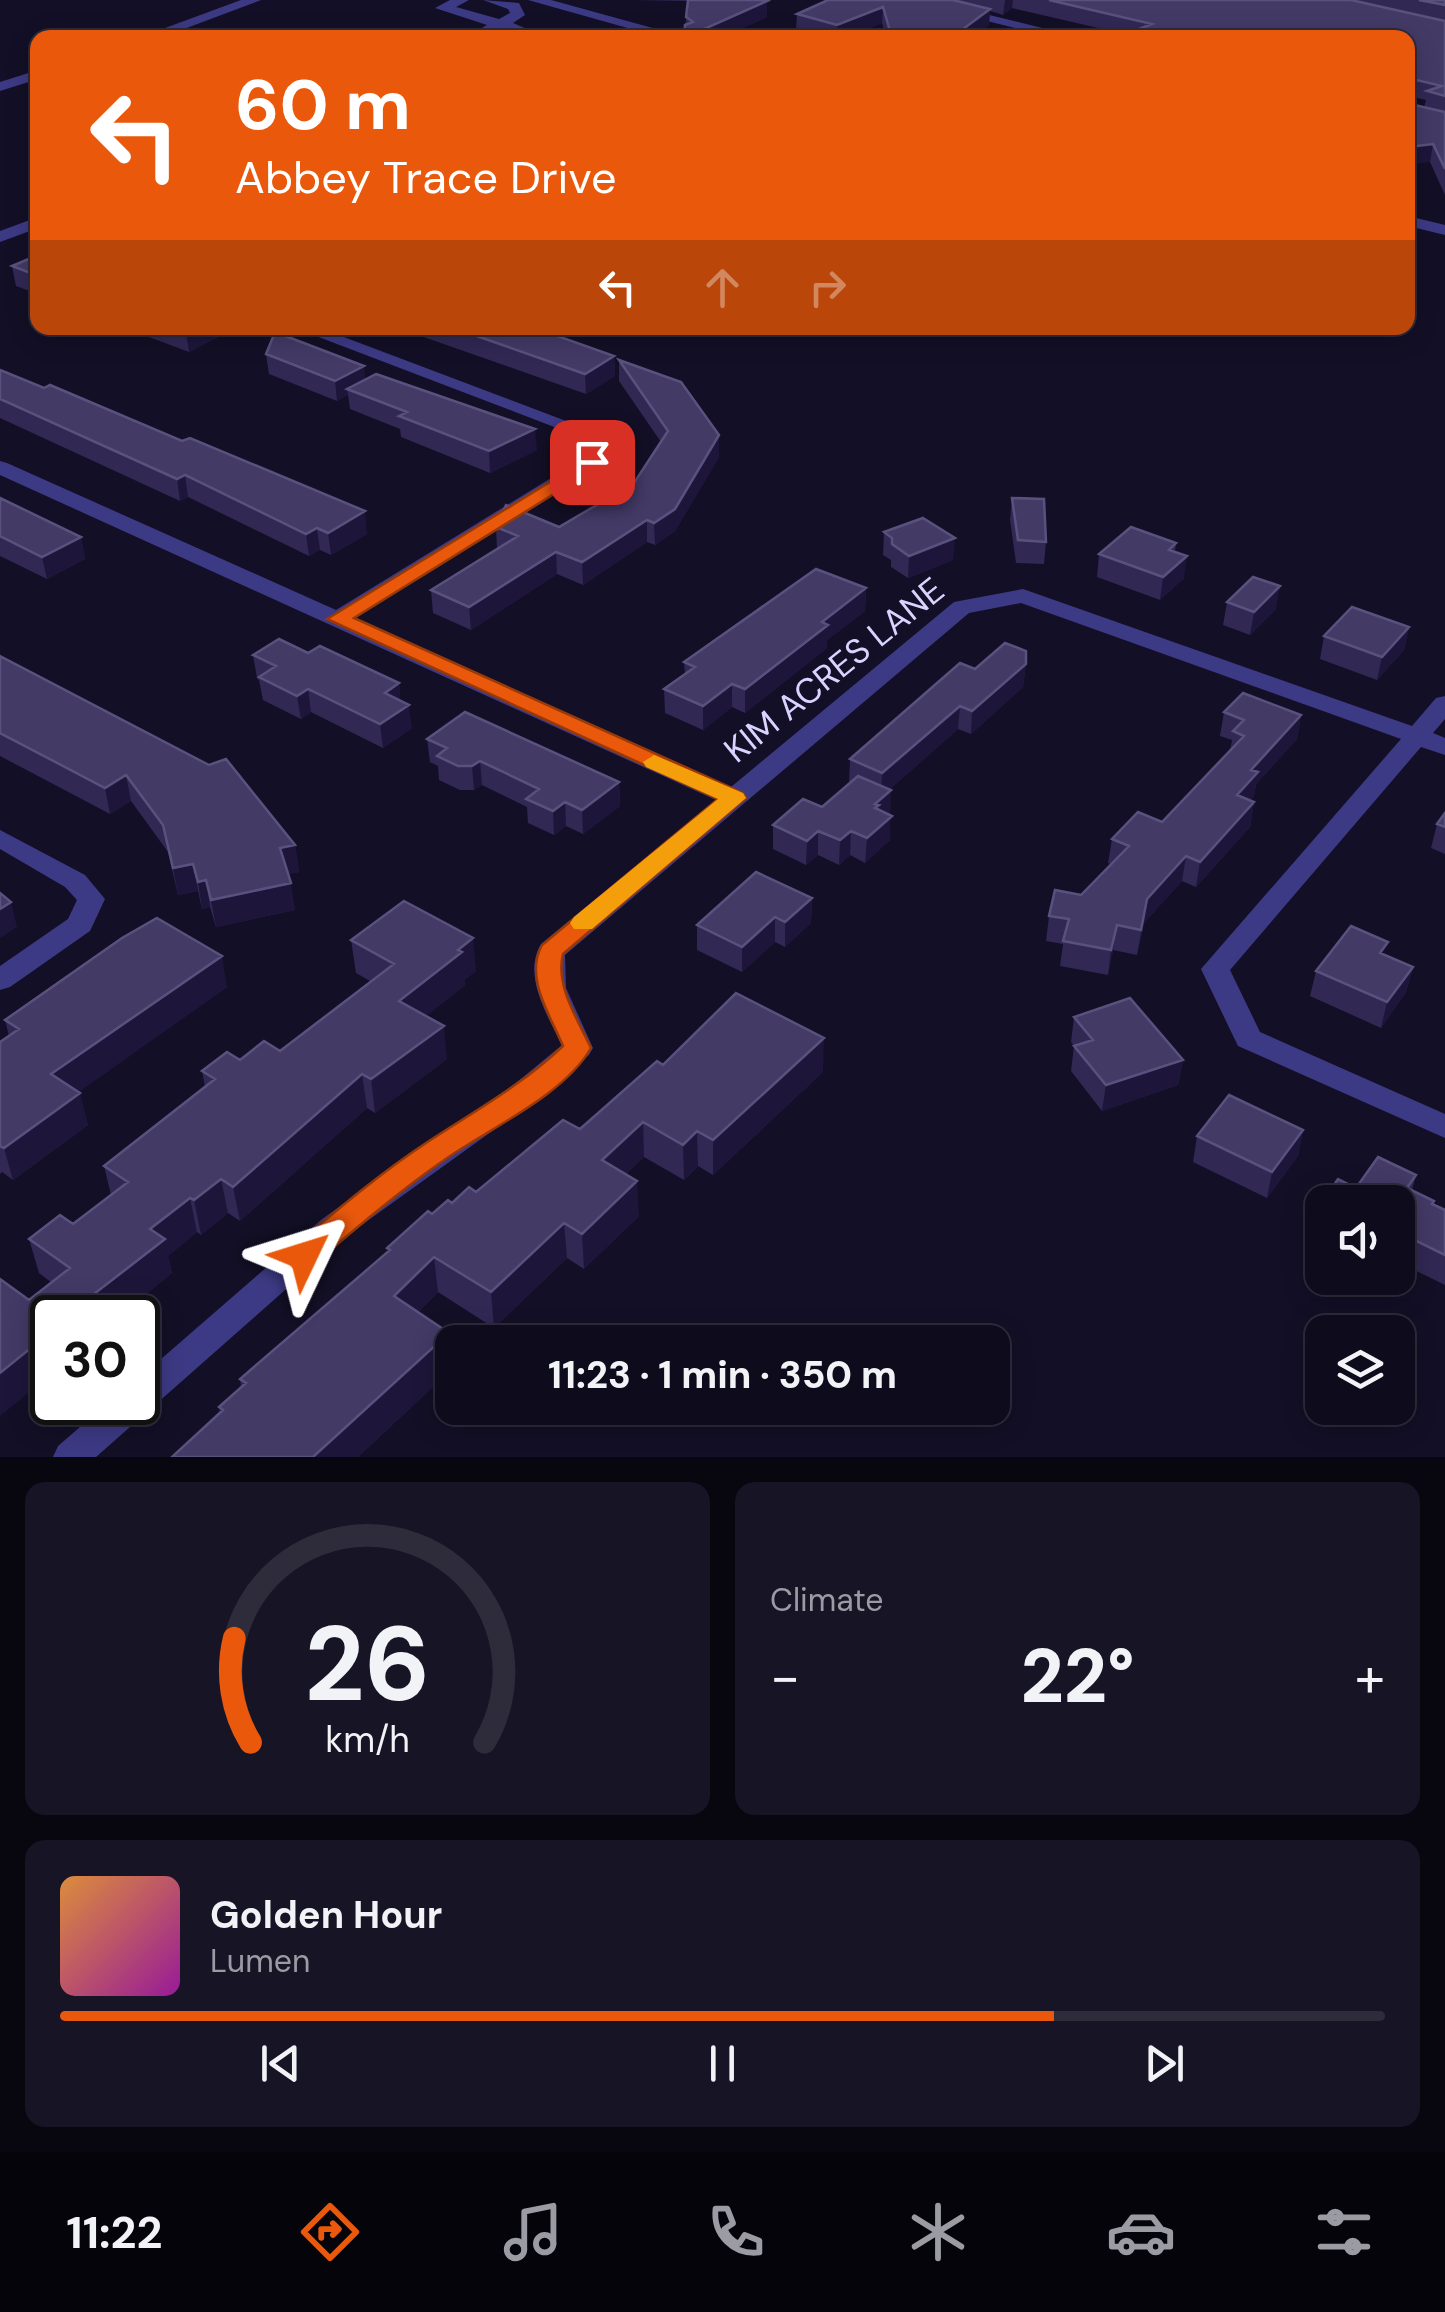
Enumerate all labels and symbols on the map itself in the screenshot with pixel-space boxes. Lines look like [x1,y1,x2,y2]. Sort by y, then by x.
pin [550,420,635,505]
street label: KIM ACRES LANE [715,567,953,773]
position arrow [252,1204,356,1308]
speed limit sign: 30 [30,1295,160,1425]

